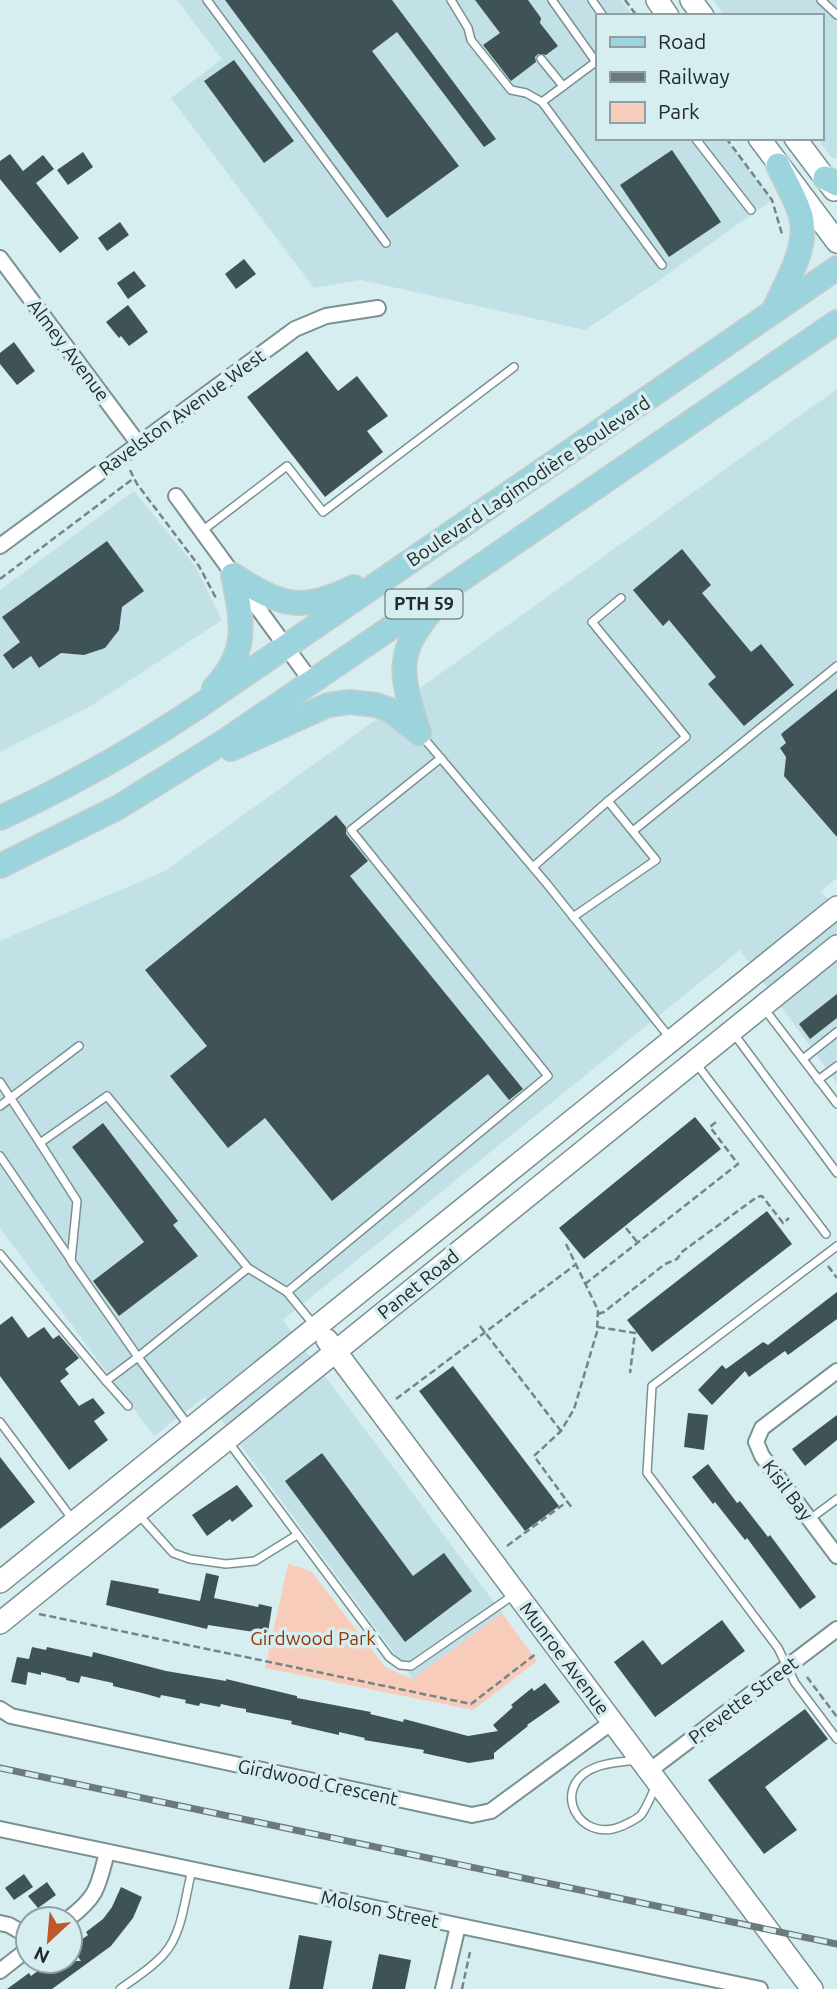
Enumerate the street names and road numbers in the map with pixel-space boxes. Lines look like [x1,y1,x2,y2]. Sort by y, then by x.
street label: Almey Avenue [24,295,114,405]
street label: Ravelston Avenue West [95,344,270,480]
street label: Boulevard Lagimodière Boulevard [402,391,654,571]
road number: PTH 59 [386,590,462,618]
street label: Panet Road [373,1245,463,1323]
street label: Kisil Bay [758,1456,818,1524]
street label: Munroe Avenue [515,1597,615,1719]
street label: Prevette Street [684,1651,803,1748]
street label: Girdwood Crescent [236,1754,401,1810]
street label: Molson Street [319,1886,442,1932]

